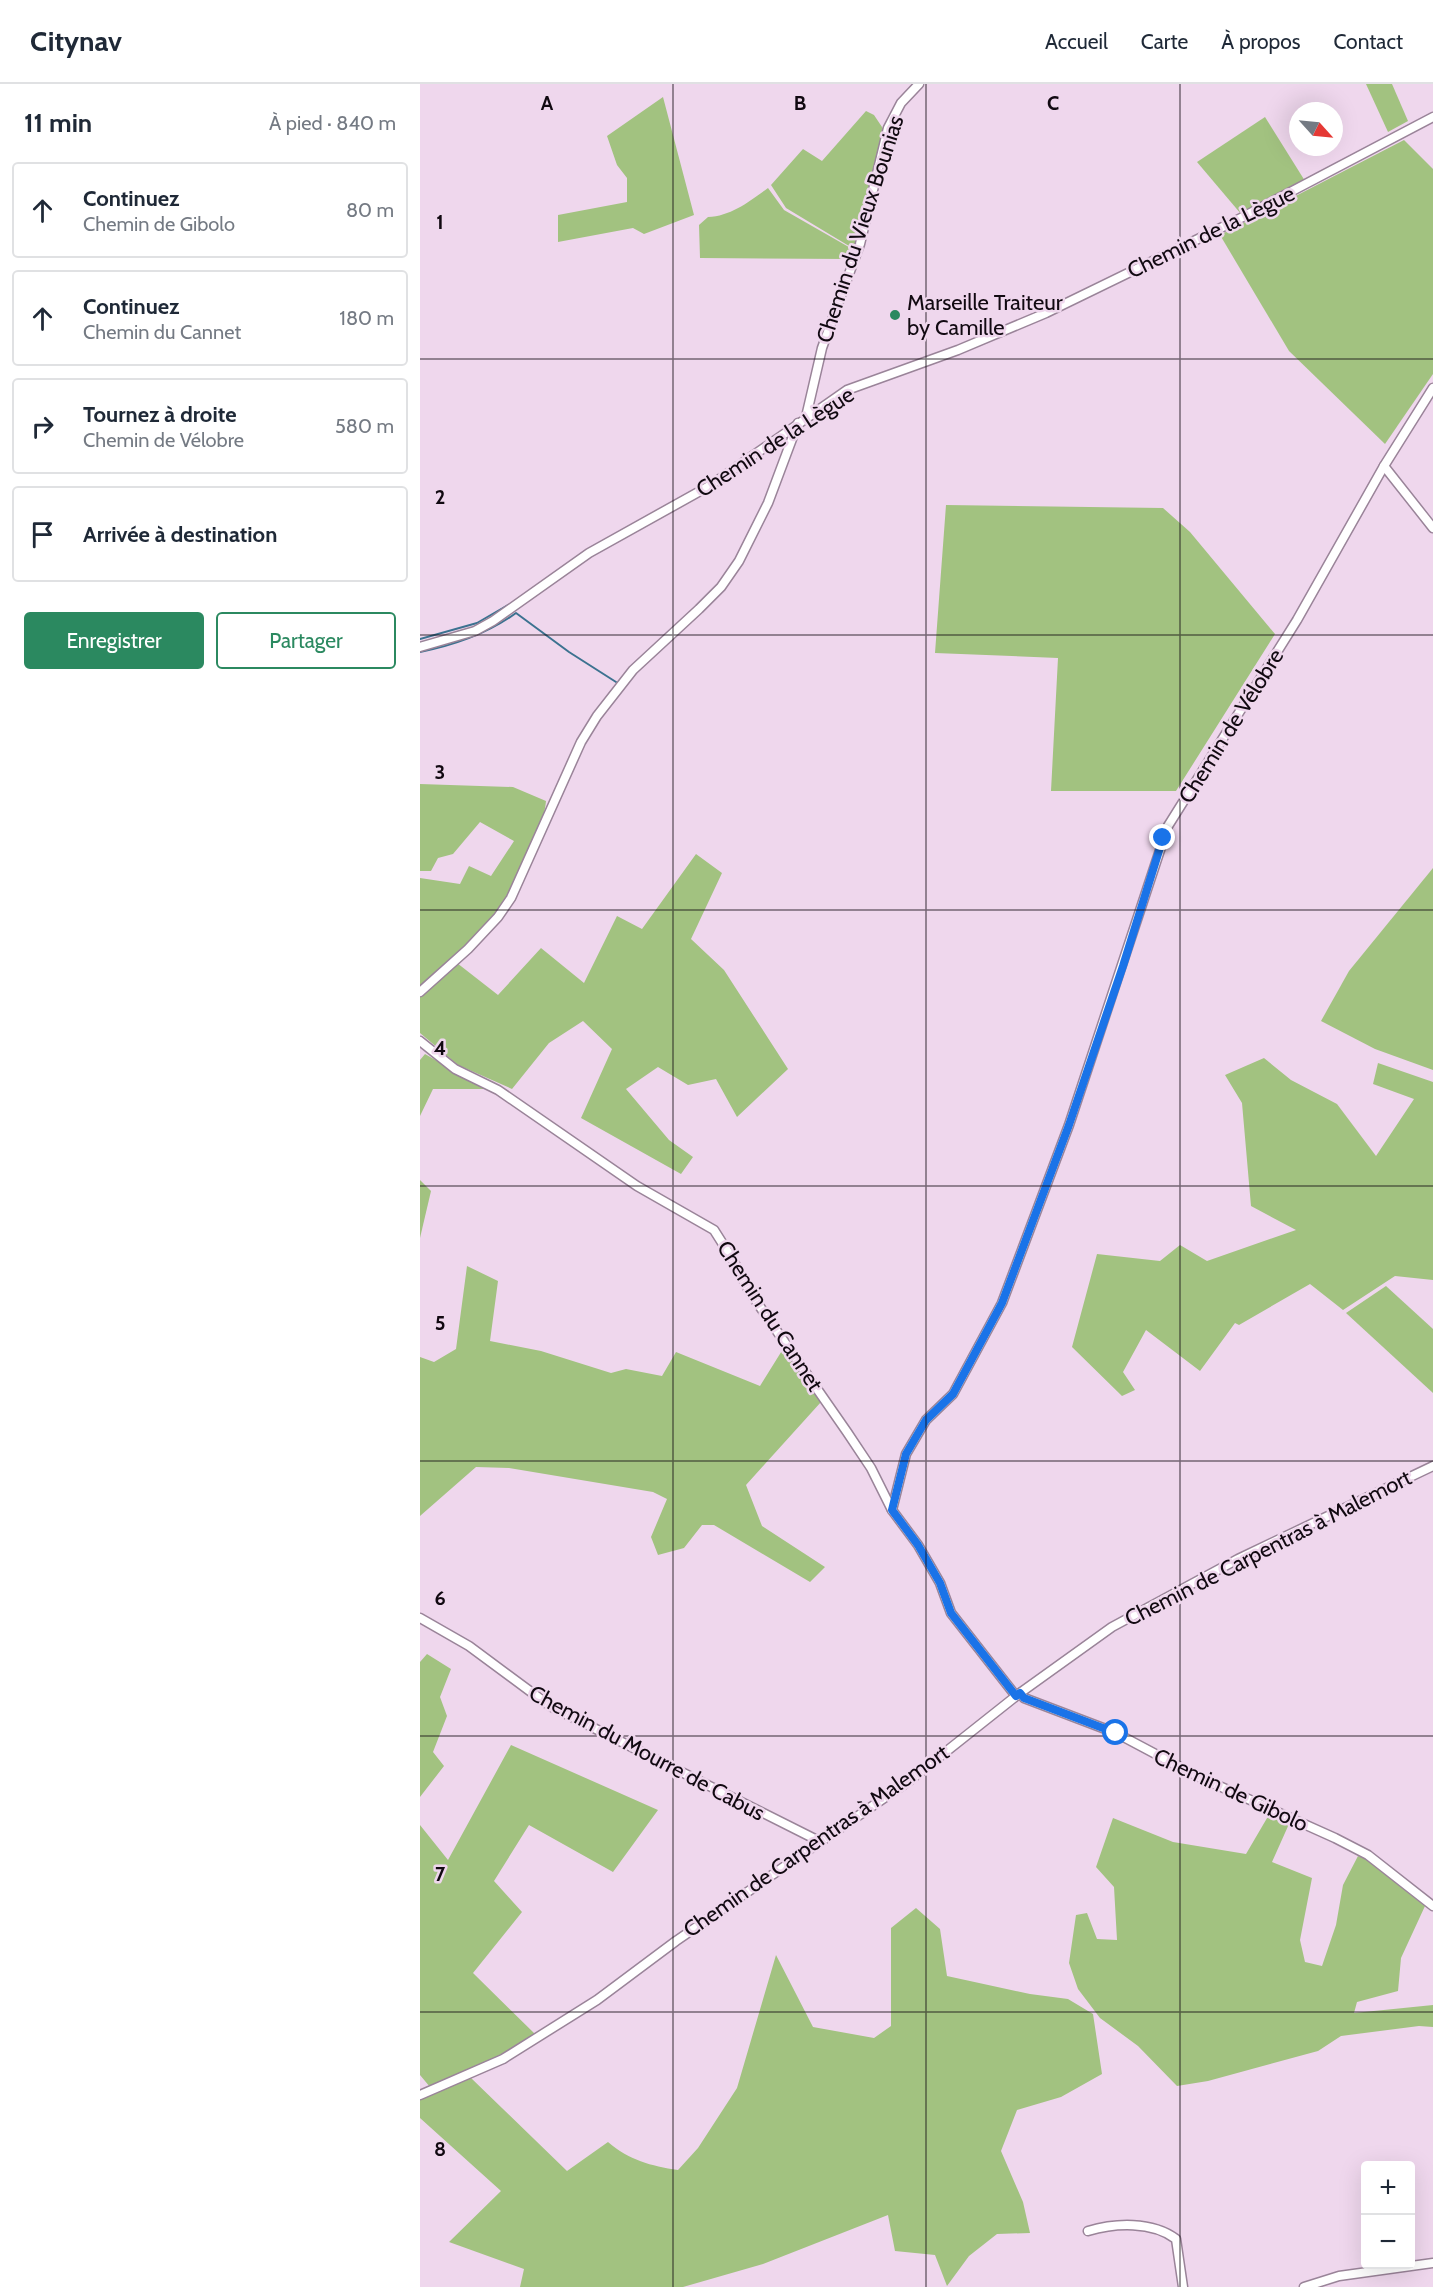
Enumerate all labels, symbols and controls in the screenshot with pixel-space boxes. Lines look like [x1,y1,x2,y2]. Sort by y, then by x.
text: Citynav [30,24,122,58]
text: Accueil [1045,29,1108,54]
text: Carte [1141,29,1188,54]
text: À propos [1221,29,1300,54]
text: Contact [1333,29,1403,54]
text: A [541,91,554,115]
text: B [794,91,806,115]
text: C [1047,91,1059,115]
north arrow [1289,102,1343,156]
text: 11 min [24,107,92,139]
text: À pied · 840 m [269,111,396,135]
street label: Chemin du Vieux Bounias [811,112,909,346]
street label: Chemin de la Lègue [1123,180,1299,284]
text: Continuez [83,185,180,212]
icon: ahead [26,194,59,227]
text: 80 m [346,198,394,222]
text: 1 [436,210,444,234]
text: Chemin de Gibolo [83,212,235,236]
place label: Marseille Traiteur by Camille [907,289,1063,341]
text: Continuez [83,293,180,320]
icon: ahead [26,302,59,335]
text: 180 m [339,306,394,330]
marker: Marseille Traiteur by Camille [888,308,902,322]
text: Chemin du Cannet [83,320,241,344]
street label: Chemin de la Lègue [691,381,859,503]
text: Tournez à droite [83,401,237,428]
icon: right [26,410,59,443]
text: 580 m [335,414,394,438]
text: Chemin de Vélobre [83,428,244,452]
text: 2 [435,485,445,509]
icon: arrive [26,518,59,551]
text: Arrivée à destination [83,521,277,548]
button: Enregistrer [24,612,204,669]
button: Partager [216,612,396,669]
street label: Chemin de Vélobre [1173,644,1289,808]
text: 3 [435,760,445,784]
route end [1149,824,1175,850]
text: 4 [434,1036,446,1060]
street label: Chemin du Cannet [711,1236,829,1397]
text: 5 [435,1311,445,1335]
street label: Chemin de Carpentras à Malemort [1120,1464,1416,1632]
text: 6 [434,1586,446,1610]
street label: Chemin du Mourre de Cabus [525,1679,769,1827]
route start [1102,1719,1128,1745]
street label: Chemin de Carpentras à Malemort [678,1738,954,1943]
street label: Chemin de Gibolo [1150,1742,1312,1838]
text: 7 [435,1862,446,1886]
text: 8 [434,2137,446,2161]
map controls [1361,2161,1415,2269]
button: + [1361,2161,1415,2215]
button: − [1361,2215,1415,2269]

